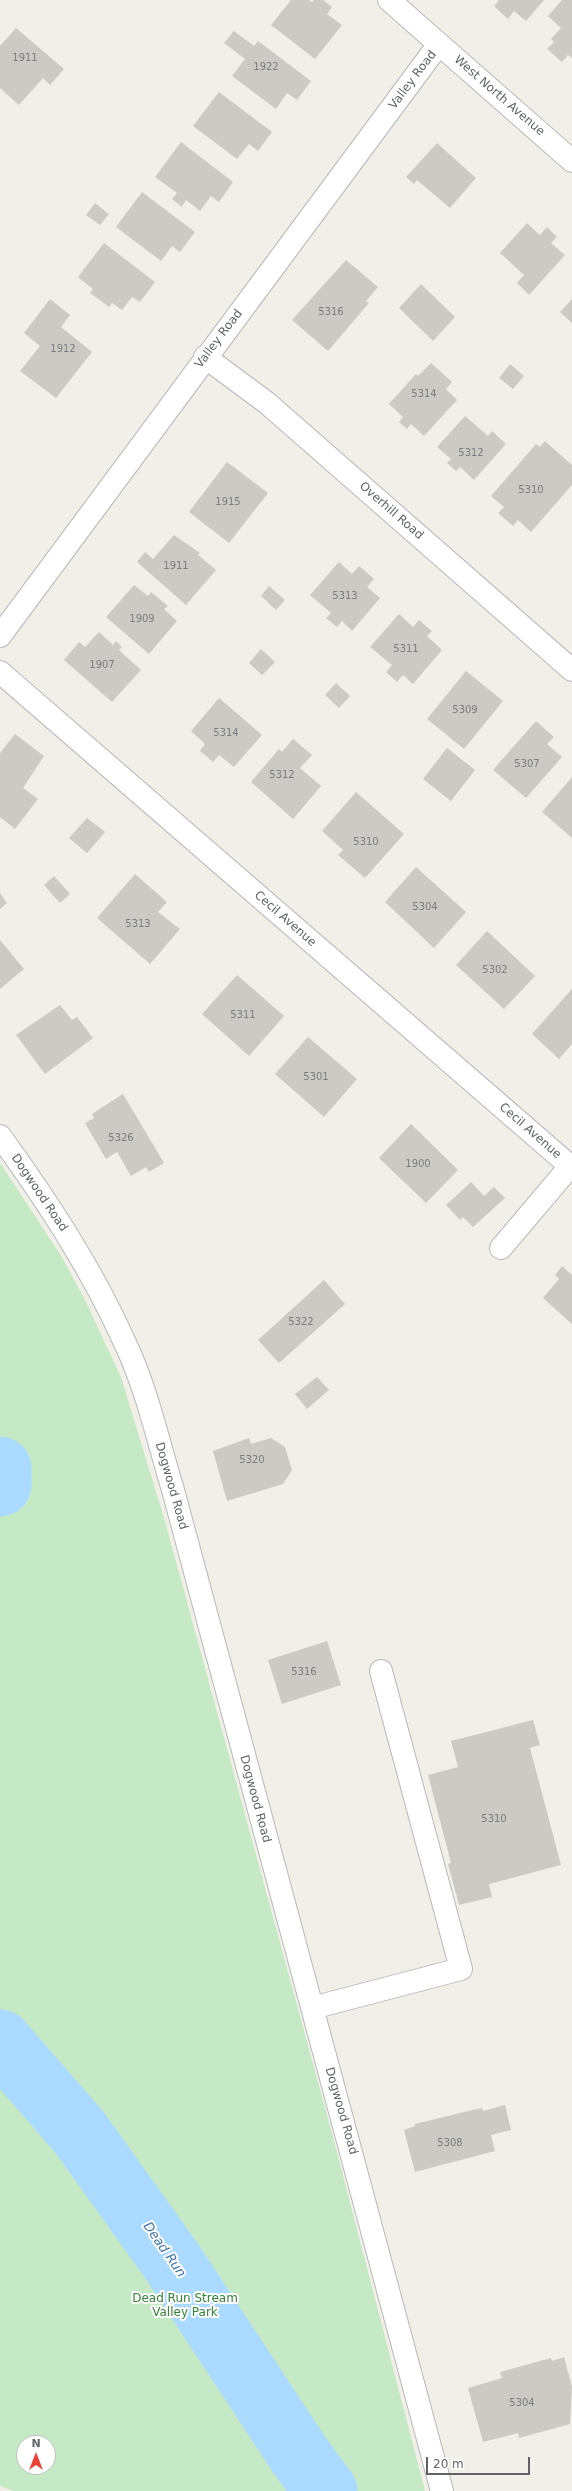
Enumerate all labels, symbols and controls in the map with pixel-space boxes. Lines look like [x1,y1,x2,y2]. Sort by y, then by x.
street label: Valley Road [386,48,440,112]
house number: 1911 [12,52,38,64]
street label: West North Avenue [451,53,547,139]
house number: 1922 [253,61,279,73]
house number: 5316 [318,306,344,318]
street label: Valley Road [192,307,246,371]
house number: 1912 [50,343,76,355]
house number: 5314 [411,388,437,400]
house number: 5312 [458,447,484,459]
street label: Overhill Road [356,479,426,543]
house number: 5310 [518,484,544,496]
house number: 1915 [215,496,241,508]
house number: 1911 [163,560,189,572]
house number: 5313 [332,590,358,602]
house number: 1909 [129,613,155,625]
house number: 5311 [393,643,419,655]
house number: 1907 [89,659,115,671]
house number: 5309 [452,704,478,716]
house number: 5314 [213,727,239,739]
house number: 5307 [514,758,540,770]
house number: 5312 [269,769,295,781]
house number: 5310 [353,836,379,848]
street label: Cecil Avenue [251,888,319,950]
house number: 5304 [412,901,438,913]
house number: 5313 [125,918,151,930]
house number: 5302 [482,964,508,976]
house number: 5311 [230,1009,256,1021]
house number: 5301 [303,1071,329,1083]
street label: Cecil Avenue [496,1100,564,1162]
house number: 5326 [108,1132,134,1144]
street label: Dogwood Road [8,1152,70,1234]
house number: 1900 [405,1158,431,1170]
house number: 5322 [288,1316,314,1328]
street label: Dogwood Road [152,1441,190,1531]
house number: 5320 [239,1454,265,1466]
house number: 5316 [291,1666,317,1678]
street label: Dogwood Road [236,1754,274,1844]
house number: 5310 [481,1813,507,1825]
street label: Dogwood Road [322,2066,360,2156]
house number: 5308 [437,2137,463,2149]
water label: Dead Run [139,2219,189,2281]
park label: Dead Run Stream Valley Park [132,2292,238,2320]
house number: 5304 [509,2397,535,2409]
north arrow [16,2435,56,2475]
text: N [31,2437,41,2450]
scale bar [428,2449,532,2475]
text: 20 m [433,2457,464,2471]

